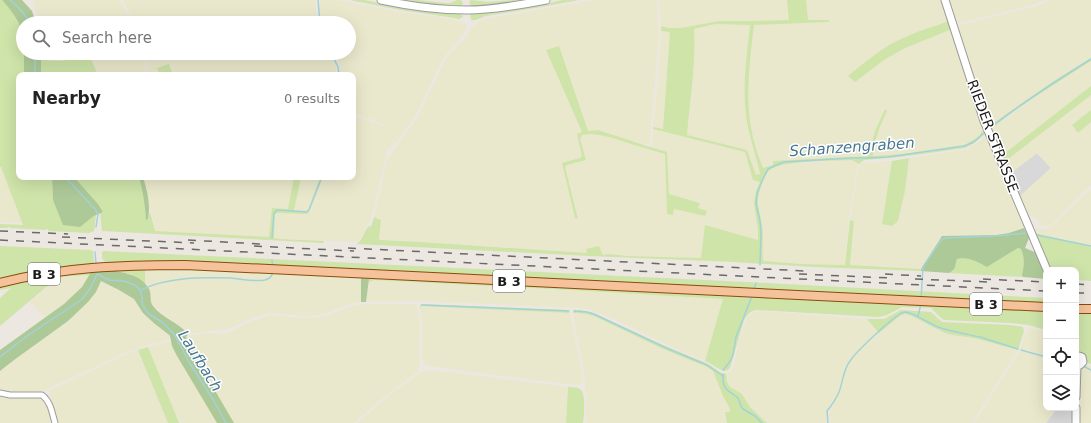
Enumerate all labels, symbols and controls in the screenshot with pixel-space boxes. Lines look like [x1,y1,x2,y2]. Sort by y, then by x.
search box [16,16,356,60]
icon: search [30,27,52,49]
text: Search here [62,29,152,47]
street label: RIEDER STRASSE [964,77,1022,195]
text: Nearby [32,88,101,108]
text: 0 results [284,91,340,106]
water label: Schanzengraben [789,134,915,160]
road number: B 3 [28,263,60,285]
map controls [1043,267,1079,411]
button: + [1043,267,1079,303]
road number: B 3 [493,270,525,292]
road number: B 3 [970,293,1002,315]
button: − [1043,303,1079,339]
water label: Laufbach [174,327,226,395]
button: locate [1043,339,1079,375]
button: layers [1043,375,1079,411]

